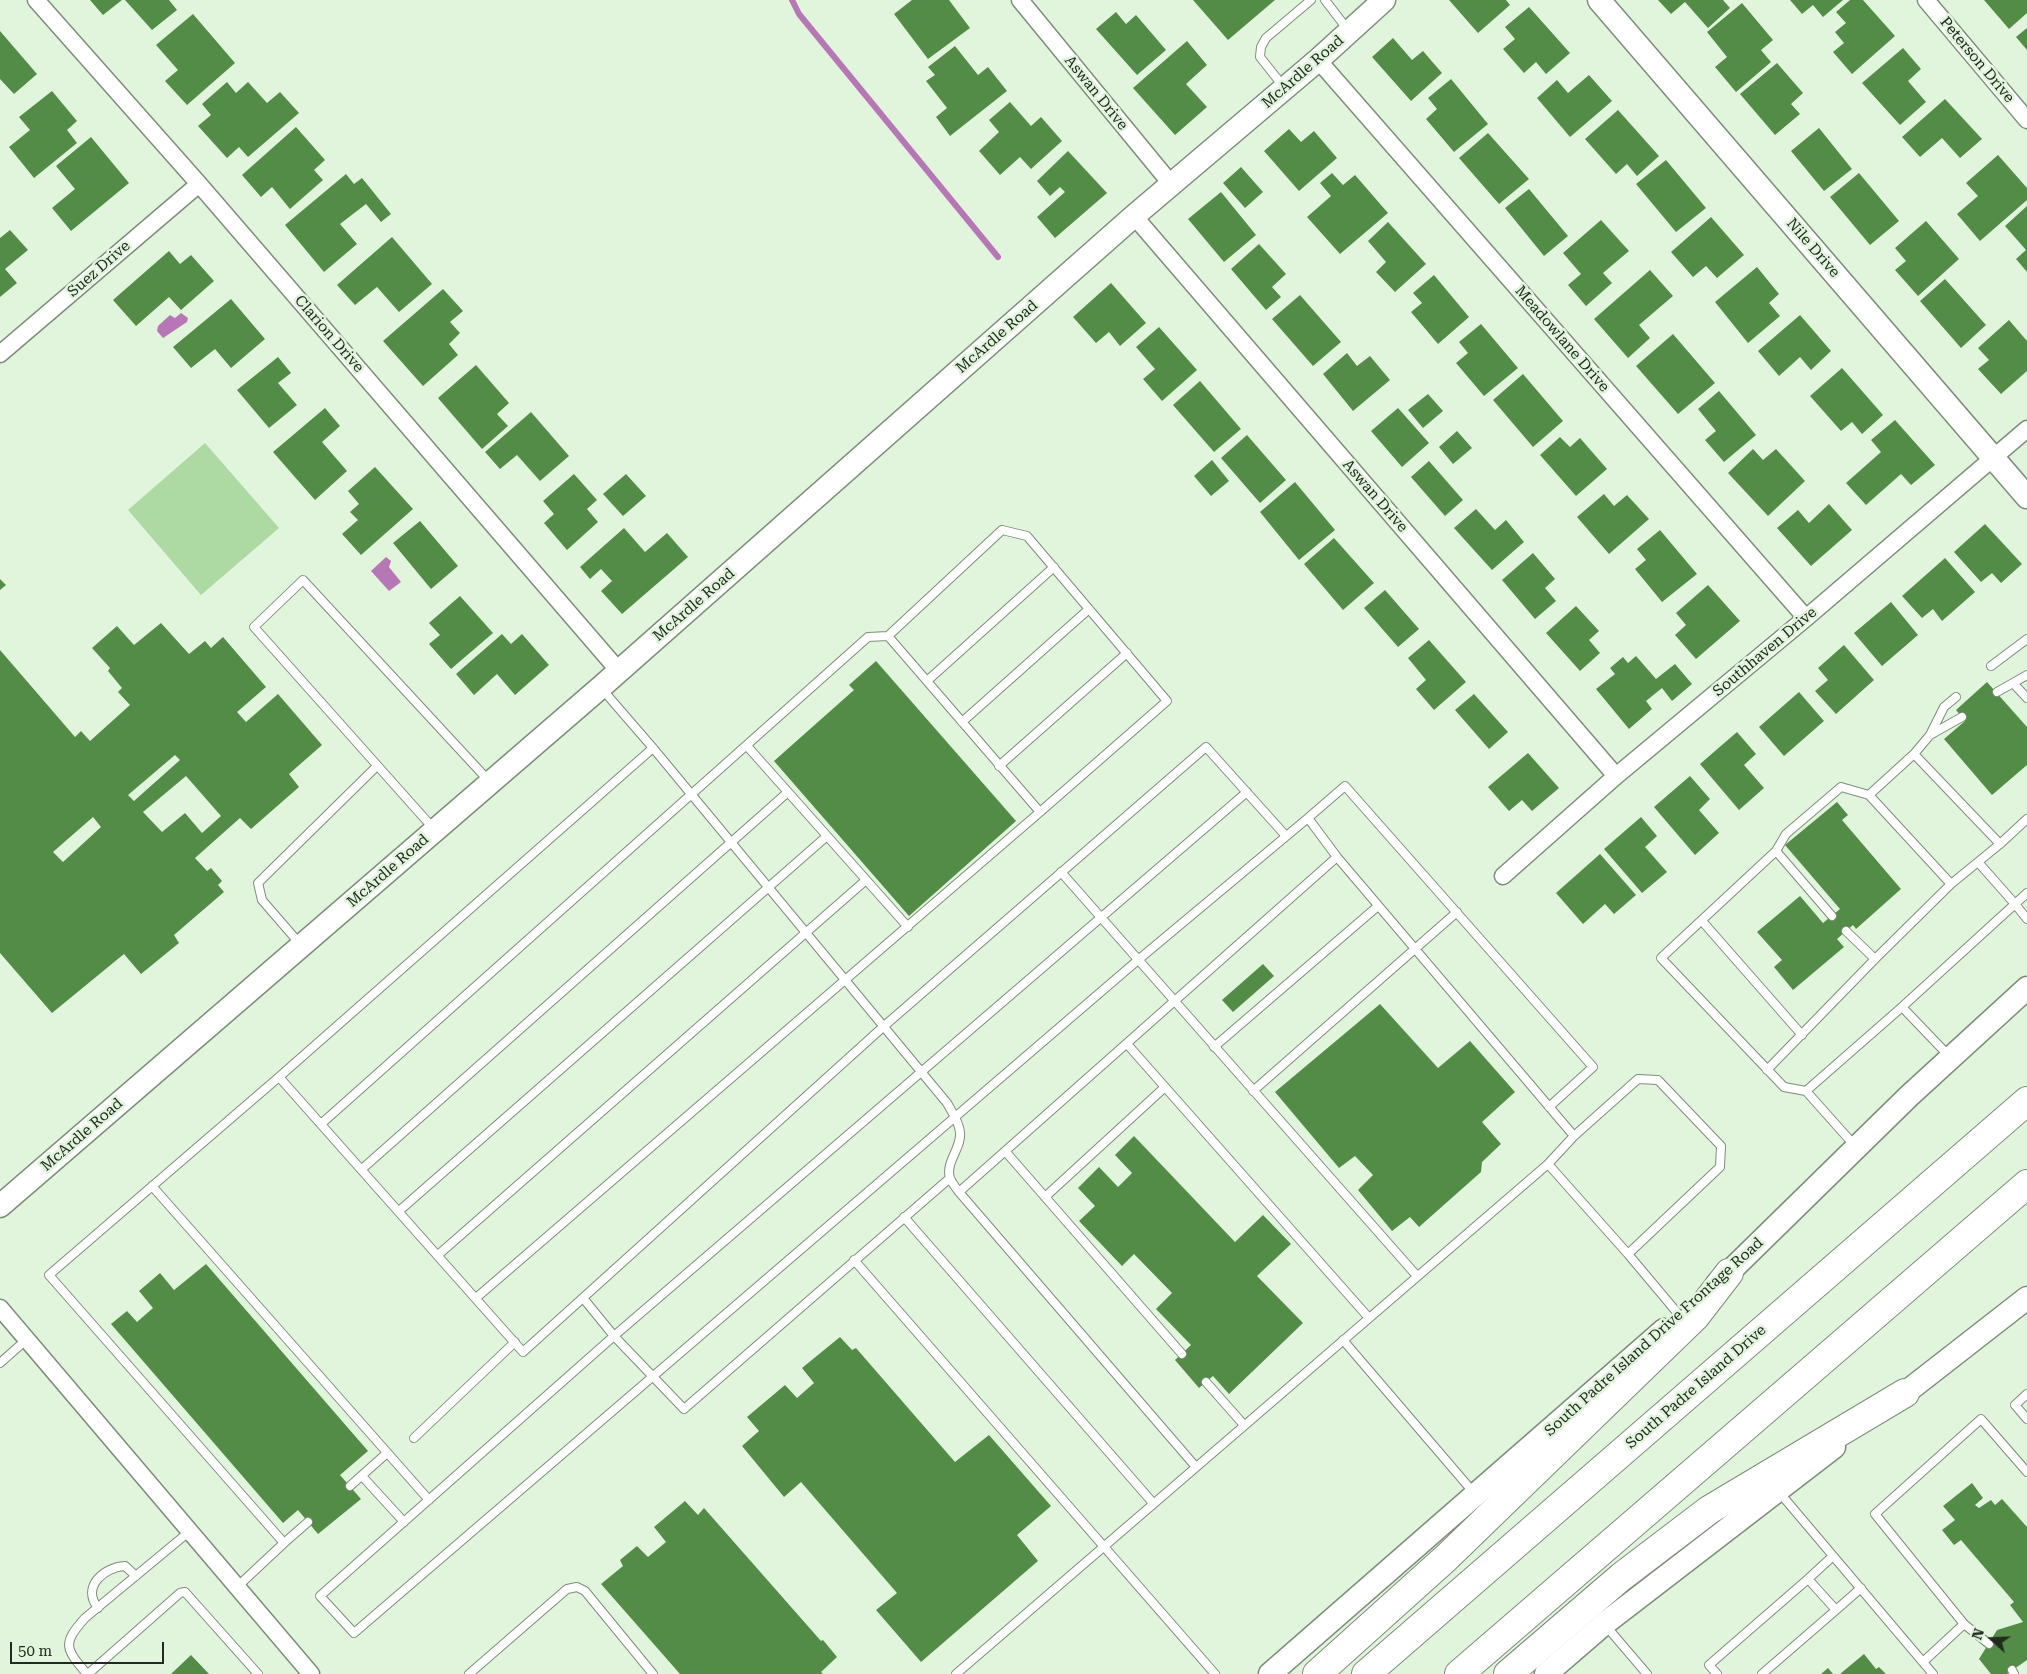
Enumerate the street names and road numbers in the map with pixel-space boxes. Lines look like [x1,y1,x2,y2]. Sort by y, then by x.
street label: Peterson Drive [1936,14,2018,106]
street label: McArdle Road [1259,32,1347,112]
street label: Aswan Drive [1060,52,1132,134]
street label: Nile Drive [1782,215,1844,281]
street label: Suez Drive [64,237,134,301]
street label: Meadowlane Drive [1511,282,1613,396]
street label: Clarion Drive [291,292,367,376]
street label: McArdle Road [953,297,1041,377]
street label: Aswan Drive [1338,456,1412,536]
street label: McArdle Road [650,565,738,645]
street label: Southhaven Drive [1709,603,1821,701]
street label: McArdle Road [344,831,432,911]
street label: McArdle Road [38,1095,126,1175]
street label: South Padre Island Drive Frontage Road [1541,1234,1767,1440]
street label: South Padre Island Drive [1622,1321,1770,1453]

